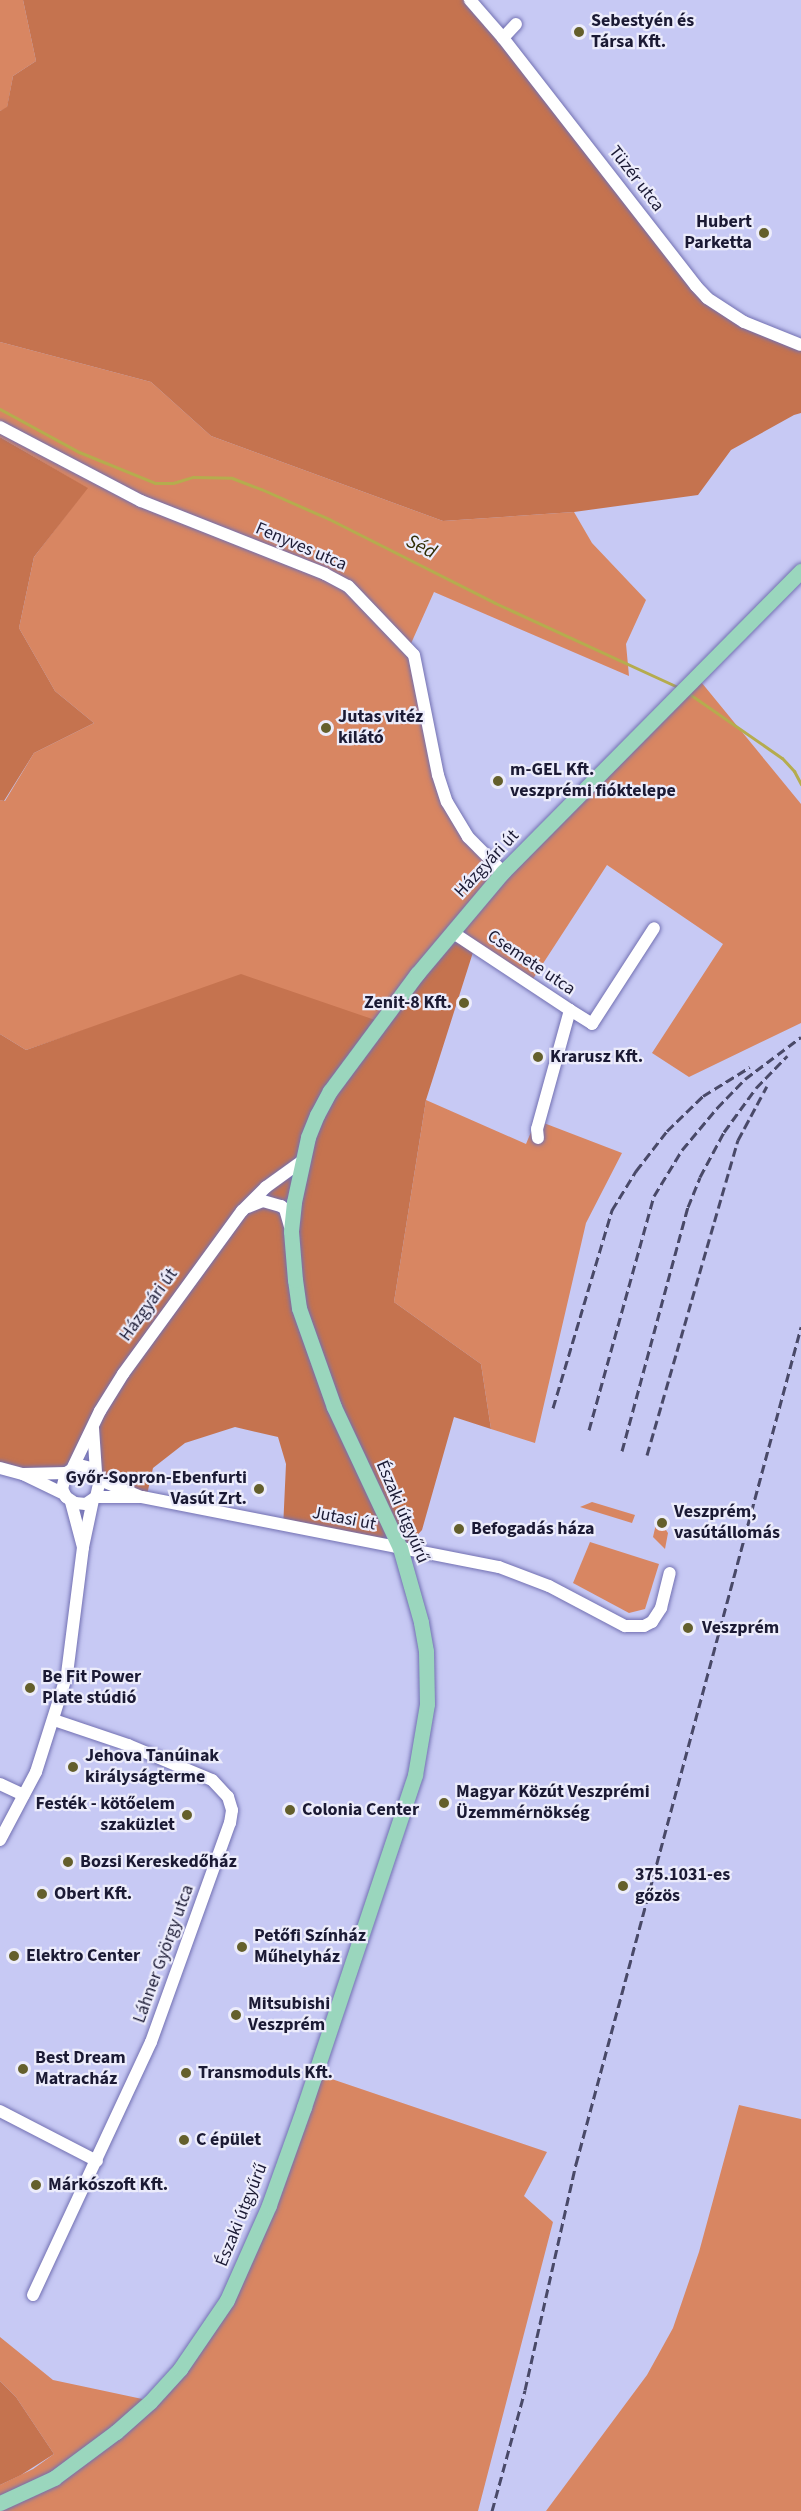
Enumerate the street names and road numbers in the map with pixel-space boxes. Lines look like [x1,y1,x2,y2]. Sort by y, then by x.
street label: Tüzér utca [604,142,668,216]
street label: Fenyves utca [252,518,350,576]
street label: Házgyári út [450,826,524,902]
street label: Csemete utca [483,926,579,1000]
street label: Házgyári út [115,1264,183,1346]
street label: Északi útgyűrű [371,1457,433,1567]
street label: Jutasi út [310,1502,378,1536]
street label: Láhner György utca [129,1882,199,2026]
street label: Északi útgyűrű [211,2160,273,2270]

